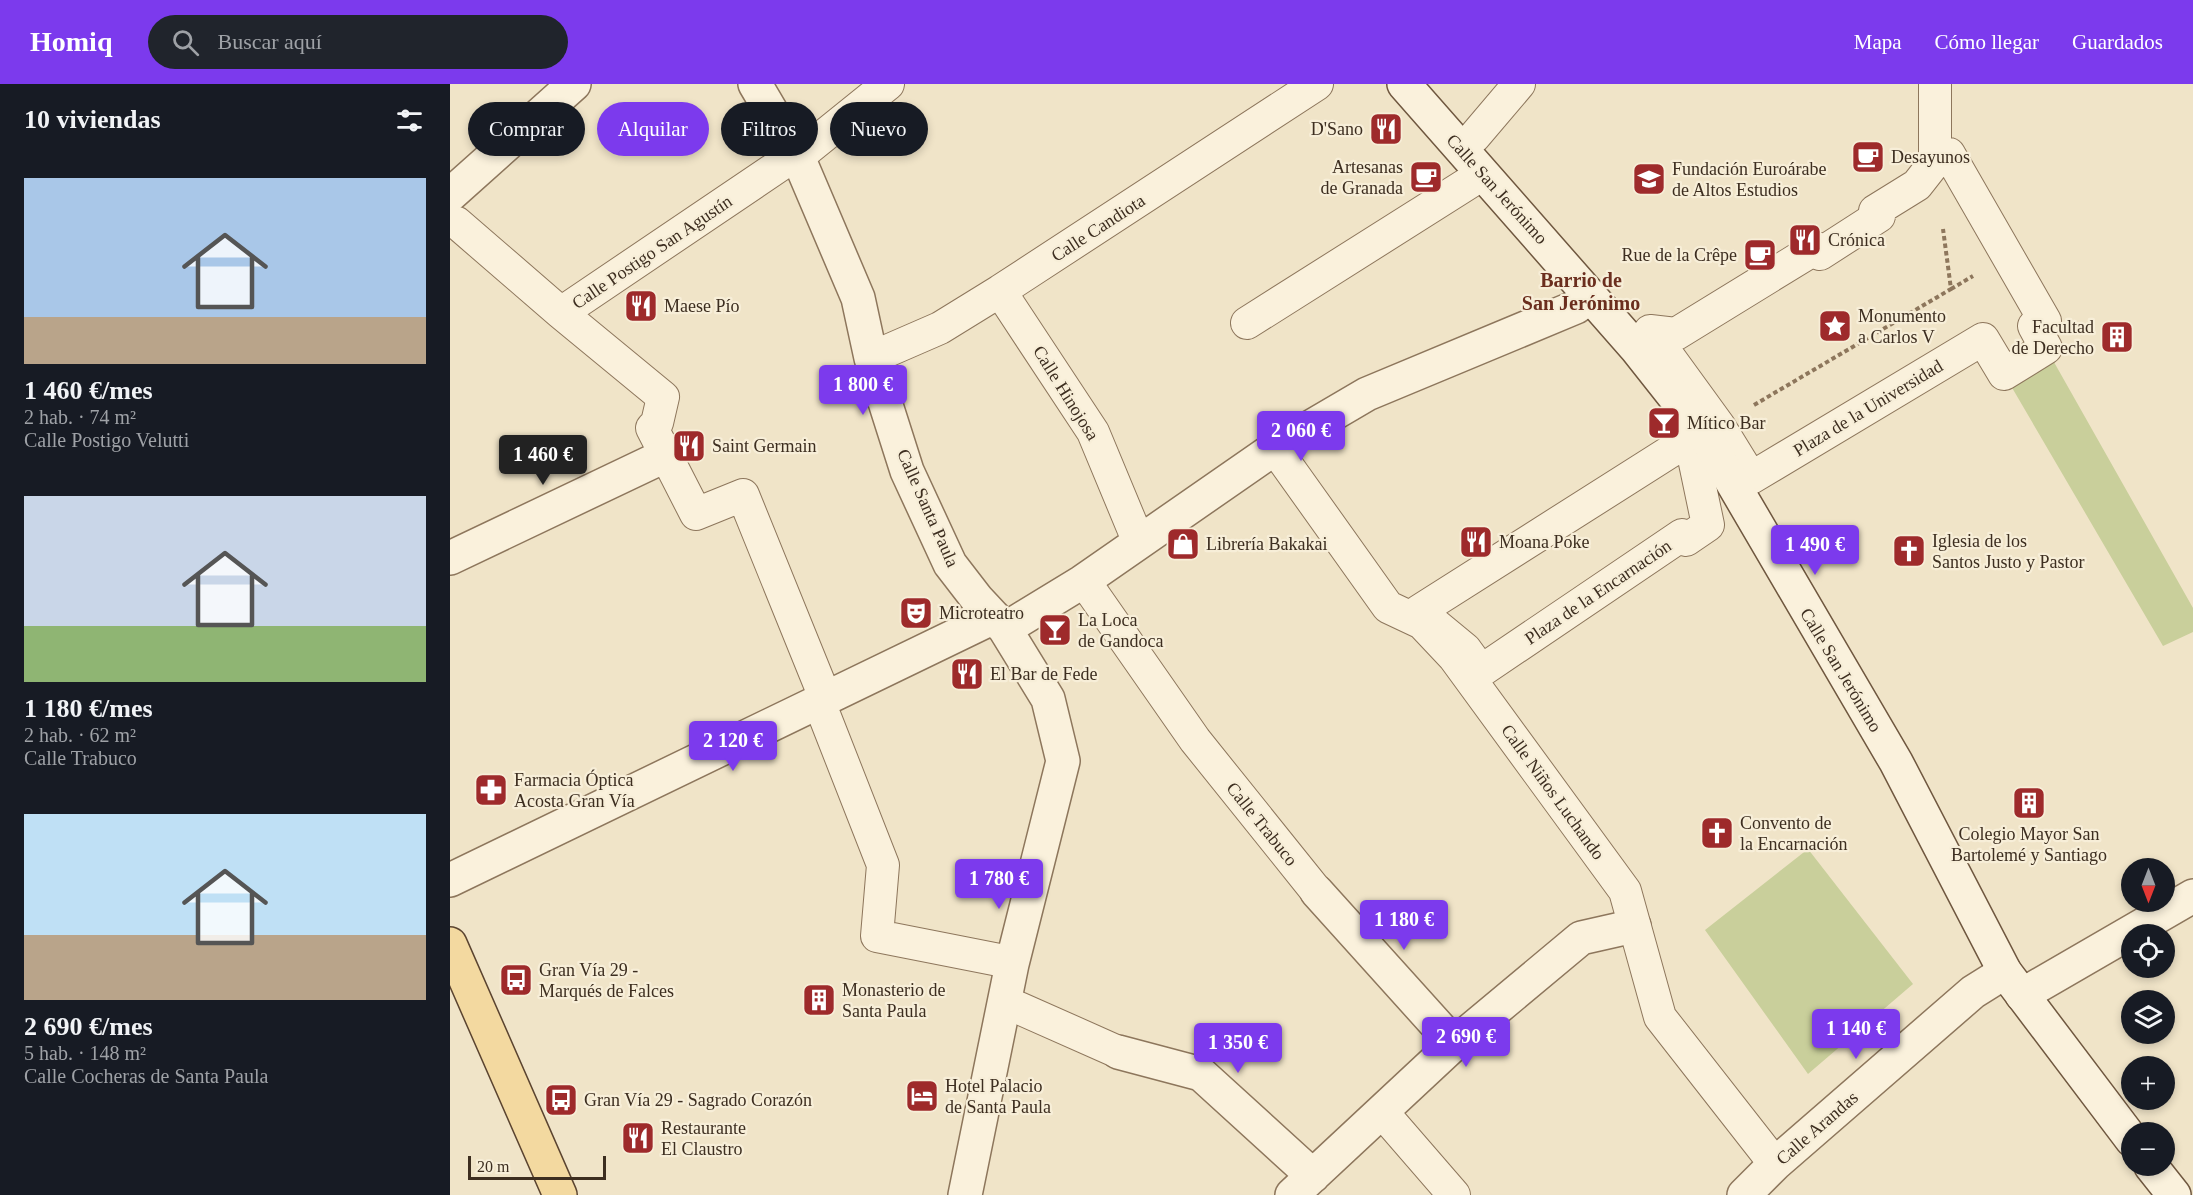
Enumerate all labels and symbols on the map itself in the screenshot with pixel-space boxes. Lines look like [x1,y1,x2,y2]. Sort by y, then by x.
restaurant icon: D'Sano [1368,111,1404,147]
place label: D'Sano [1311,119,1363,139]
street label: Calle San Jerónimo [1442,130,1552,248]
cafe icon: Desayunos [1850,139,1886,175]
place label: Desayunos [1891,147,1970,167]
place label: Artesanas de Granada [1321,157,1403,198]
cafe icon: Artesanas de Granada [1408,159,1444,195]
place label: Fundación Euroárabe de Altos Estudios [1672,159,1826,200]
school or university icon: Fundación Euroárabe de Altos Estudios [1631,161,1667,197]
street label: Calle Candiota [1047,190,1149,266]
street label: Calle Postigo San Agustín [568,191,736,313]
restaurant icon: Crónica [1787,222,1823,258]
place label: Crónica [1828,230,1885,250]
cafe icon: Rue de la Crêpe [1742,237,1778,273]
place label: Rue de la Crêpe [1622,245,1737,265]
district label: Barrio de San Jerónimo [1522,269,1640,314]
restaurant icon: Maese Pío [623,288,659,324]
place label: Maese Pío [664,296,740,316]
place label: Monumento a Carlos V [1858,306,1946,347]
place icon: Monumento a Carlos V [1817,308,1853,344]
place label: Facultad de Derecho [2012,317,2094,358]
building icon: Facultad de Derecho [2099,319,2135,355]
street label: Calle Hinojosa [1029,342,1103,444]
street label: Plaza de la Universidad [1790,356,1946,460]
pin: 1 800 € [808,365,918,416]
bar icon: Mítico Bar [1646,405,1682,441]
pin: 2 060 € [1246,411,1356,462]
place label: Mítico Bar [1687,413,1766,433]
restaurant icon: Saint Germain [671,428,707,464]
pin: 1 460 € [488,435,598,486]
place label: Saint Germain [712,436,816,456]
street label: Calle Santa Paula [893,446,963,570]
restaurant icon: Moana Poke [1458,524,1494,560]
pin: 1 490 € [1760,525,1870,576]
shop icon: Librería Bakakai [1165,526,1201,562]
place label: Iglesia de los Santos Justo y Pastor [1932,531,2085,572]
place label: Moana Poke [1499,532,1589,552]
church icon: Iglesia de los Santos Justo y Pastor [1891,533,1927,569]
place label: Librería Bakakai [1206,534,1327,554]
street label: Plaza de la Encarnación [1521,536,1675,648]
theatre icon: Microteatro [898,595,934,631]
place label: Microteatro [939,603,1024,623]
street label: Calle San Jerónimo [1796,604,1886,736]
place label: La Loca de Gandoca [1078,610,1163,651]
bar icon: La Loca de Gandoca [1037,612,1073,648]
restaurant icon: El Bar de Fede [949,656,985,692]
place label: El Bar de Fede [990,664,1097,684]
pin: 2 120 € [678,721,788,772]
street label: Calle Niños Luchando [1497,721,1609,863]
place label: Farmacia Óptica Acosta Gran Vía [514,769,635,811]
pharmacy icon: Farmacia Óptica Acosta Gran Vía [473,772,509,808]
street label: Calle Trabuco [1222,778,1302,870]
building icon: Colegio Mayor San Bartolemé y Santiago [2011,785,2047,821]
place label: Convento de la Encarnación [1740,813,1847,854]
church icon: Convento de la Encarnación [1699,815,1735,851]
place label: Colegio Mayor San Bartolemé y Santiago [1951,824,2107,865]
north arrow [2121,858,2175,912]
pin: 1 780 € [944,859,1054,910]
pin: 1 180 € [1349,900,1459,951]
place label: Gran Vía 29 - Marqués de Falces [539,960,674,1001]
bus stop icon: Gran Vía 29 - Marqués de Falces [498,962,534,998]
place label: Monasterio de Santa Paula [842,980,945,1021]
building icon: Monasterio de Santa Paula [801,982,837,1018]
pin: 1 140 € [1801,1009,1911,1060]
pin: 2 690 € [1411,1017,1521,1068]
pin: 1 350 € [1183,1023,1293,1074]
place label: Hotel Palacio de Santa Paula [945,1076,1051,1117]
hotel icon: Hotel Palacio de Santa Paula [904,1078,940,1114]
bus stop icon: Gran Vía 29 - Sagrado Corazón [543,1082,579,1118]
street label: Calle Arandas [1772,1087,1862,1169]
place label: Gran Vía 29 - Sagrado Corazón [584,1090,812,1110]
place label: Restaurante El Claustro [661,1118,746,1159]
restaurant icon: Restaurante El Claustro [620,1120,656,1156]
scale bar [468,1153,606,1180]

